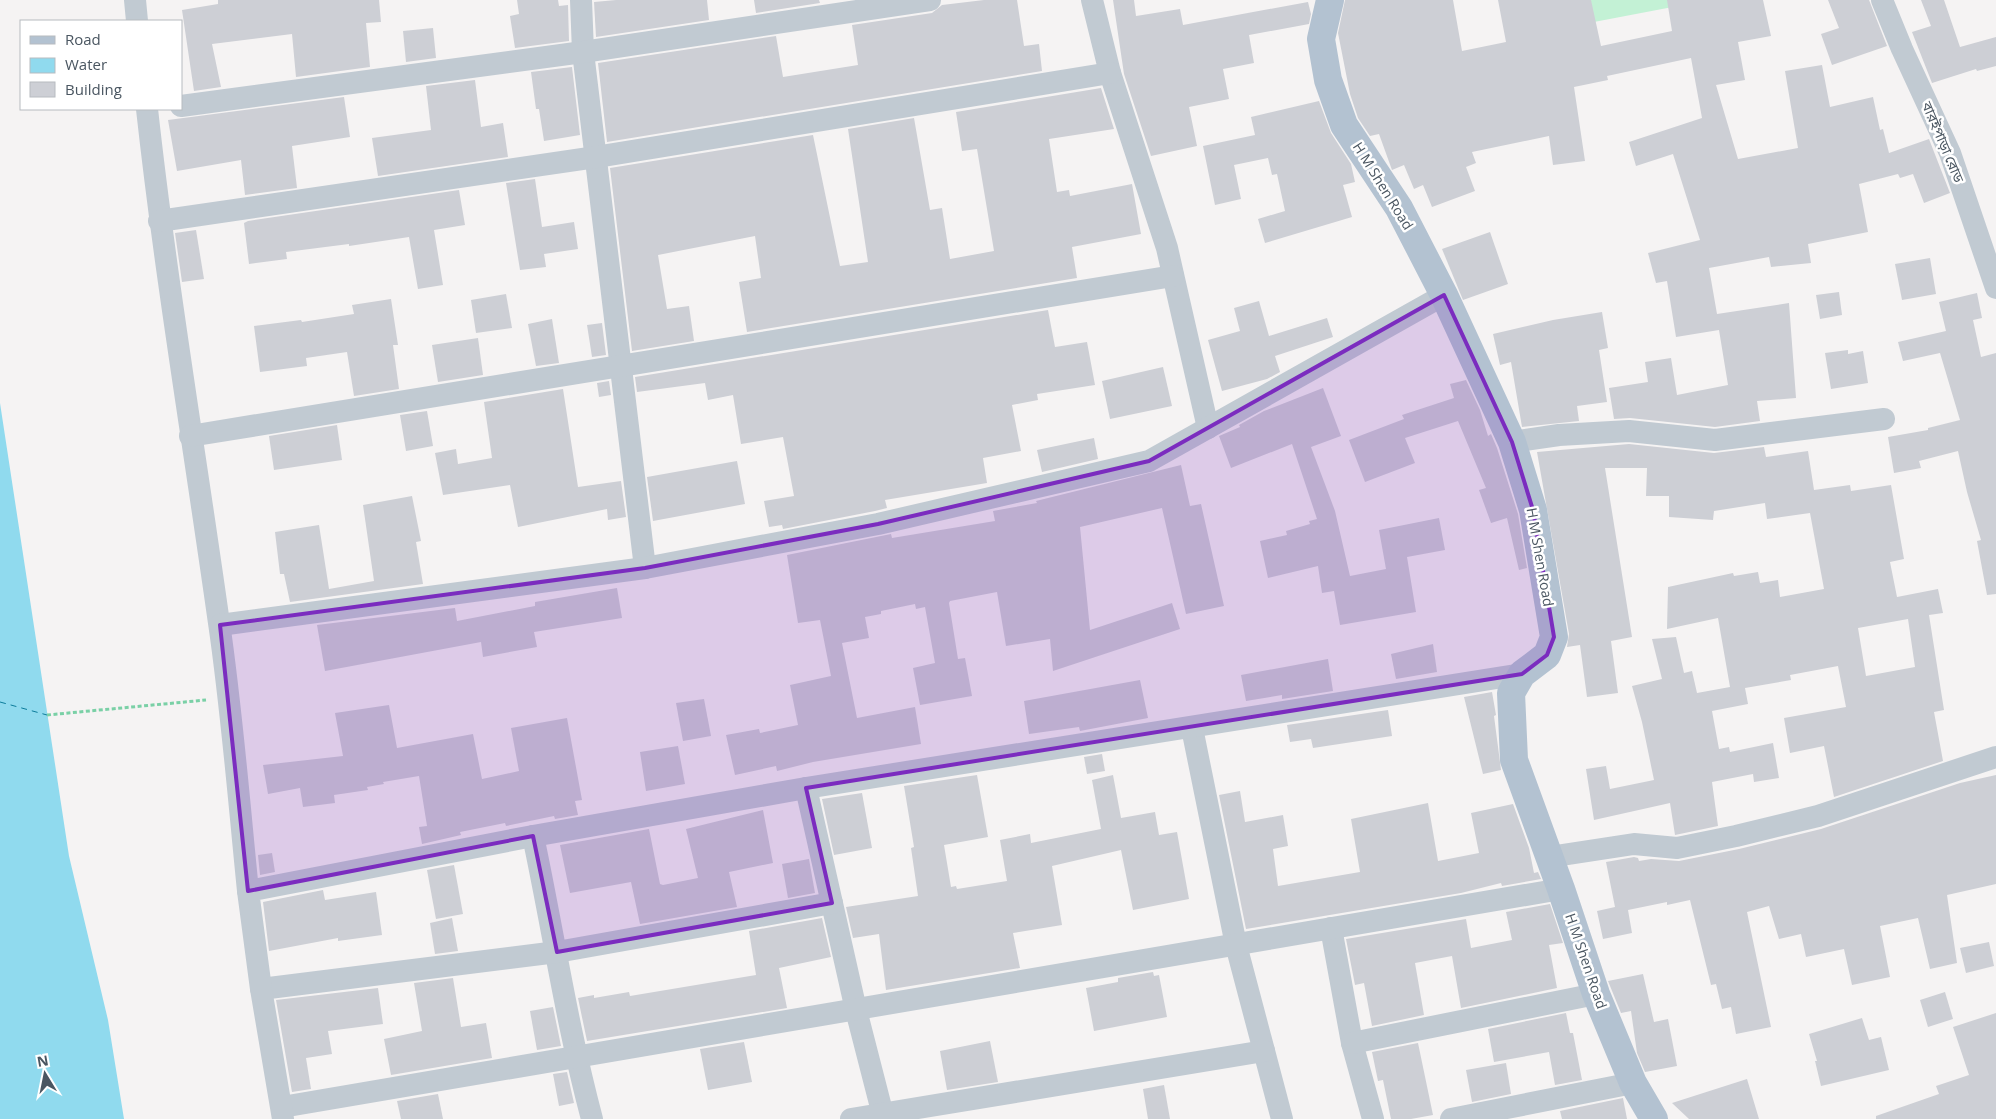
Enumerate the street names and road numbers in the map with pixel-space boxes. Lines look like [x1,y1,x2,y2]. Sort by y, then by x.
street label: বারইপাড়া রোড [1918,98,1969,186]
street label: H M Shen Road [1349,138,1418,233]
street label: H M Shen Road [1522,506,1559,608]
street label: H M Shen Road [1561,910,1612,1011]

